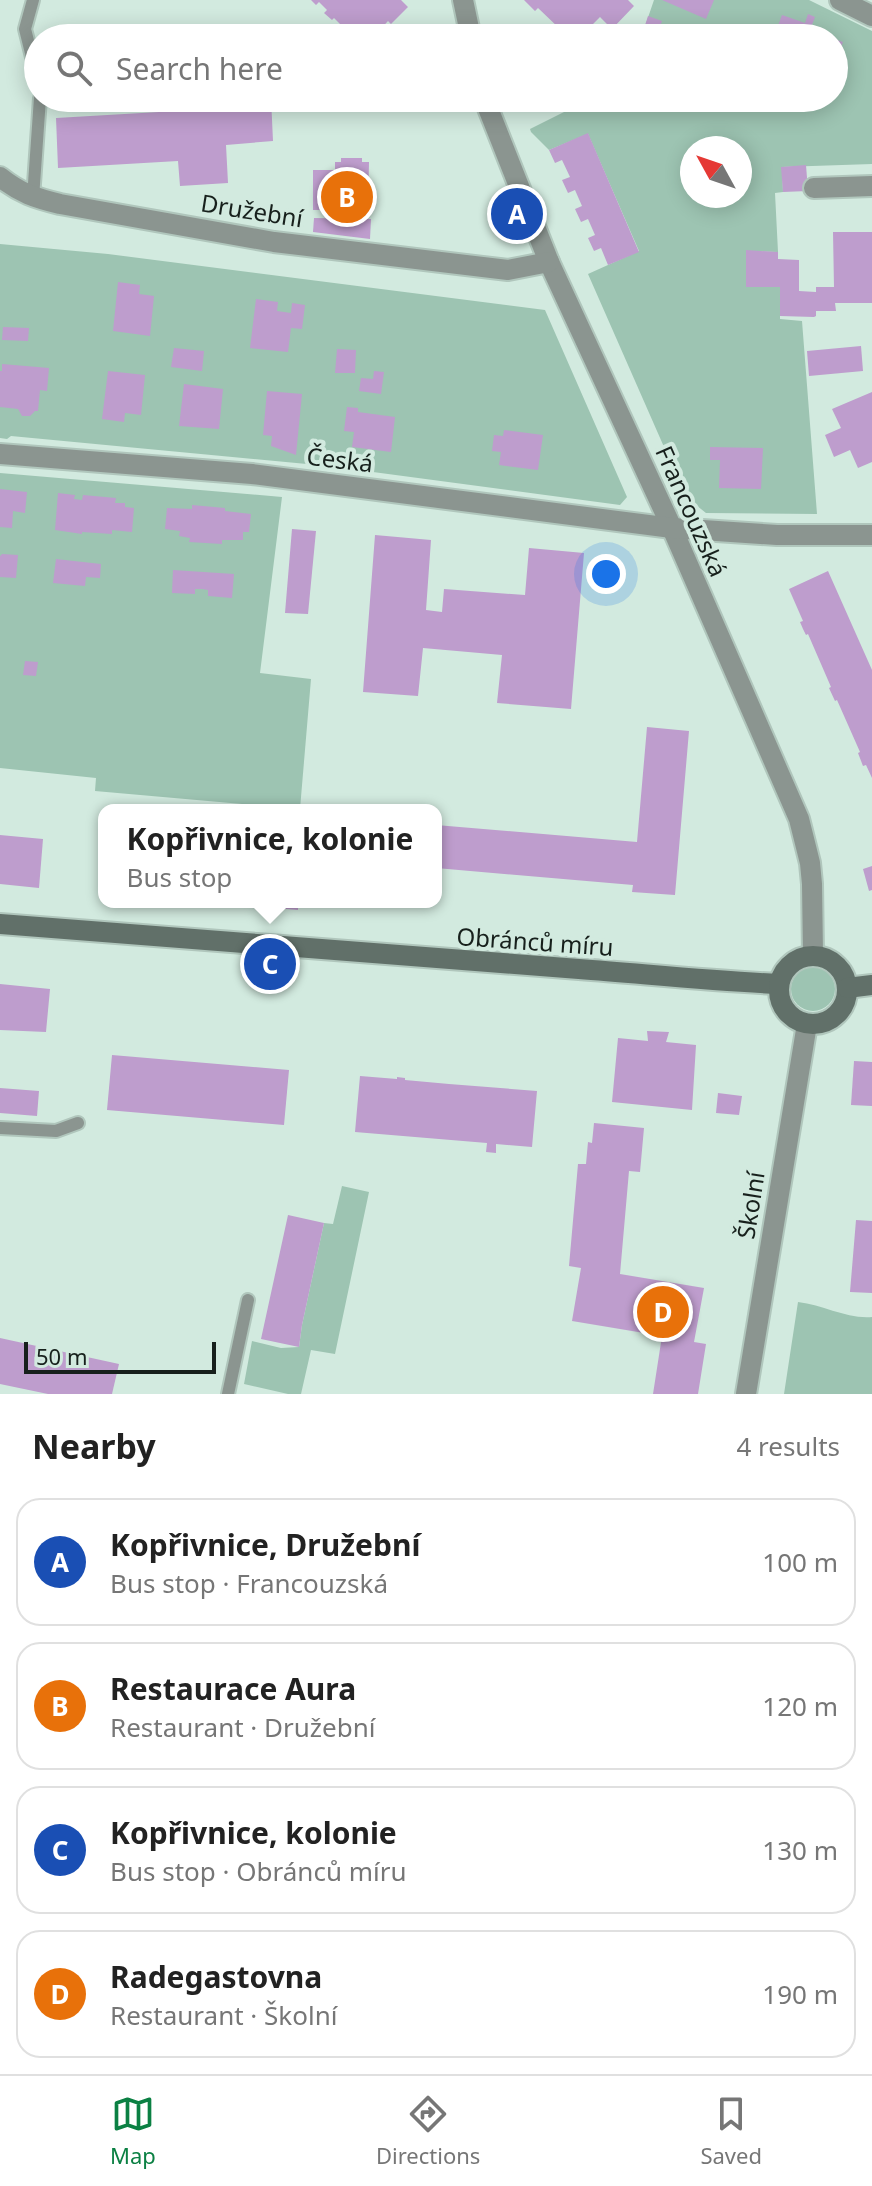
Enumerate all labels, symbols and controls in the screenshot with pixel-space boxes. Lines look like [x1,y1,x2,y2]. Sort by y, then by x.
search box [24,24,848,112]
icon: search [52,46,96,90]
text: Search here [116,48,283,89]
north arrow [680,136,752,208]
pin: B [321,167,373,227]
pin: A [491,184,543,244]
street label: Družební [199,186,306,234]
street label: Česká [305,439,375,479]
street label: Francouzská [648,440,736,582]
your location [586,554,626,594]
popup [98,804,442,908]
text: Kopřivnice, kolonie [127,818,413,859]
text: Bus stop [127,859,232,895]
street label: Obránců míru [455,919,615,963]
pin: C [244,934,296,994]
street label: Školní [728,1168,772,1241]
pin: D [637,1282,689,1342]
scale bar [24,1338,216,1374]
text: 50 m [36,1341,87,1371]
text: Nearby [32,1423,156,1469]
text: 4 results [736,1428,840,1464]
text: Kopřivnice, Družební [110,1524,420,1565]
text: A [51,1544,69,1580]
text: 100 m [762,1544,838,1580]
text: Bus stop · Francouzská [110,1565,388,1601]
text: Restaurace Aura [110,1668,356,1709]
text: B [51,1688,69,1724]
text: 120 m [762,1688,838,1724]
text: Restaurant · Družební [110,1709,376,1745]
text: Kopřivnice, kolonie [110,1812,397,1853]
text: C [52,1832,68,1868]
text: 130 m [762,1832,838,1868]
text: Bus stop · Obránců míru [110,1853,407,1889]
text: Radegastovna [110,1956,322,1997]
text: D [50,1976,70,2012]
text: 190 m [762,1976,838,2012]
text: Restaurant · Školní [110,1997,337,2033]
tab: Map [110,2092,156,2170]
tab: Directions [376,2092,480,2170]
tab: Saved [700,2092,762,2170]

